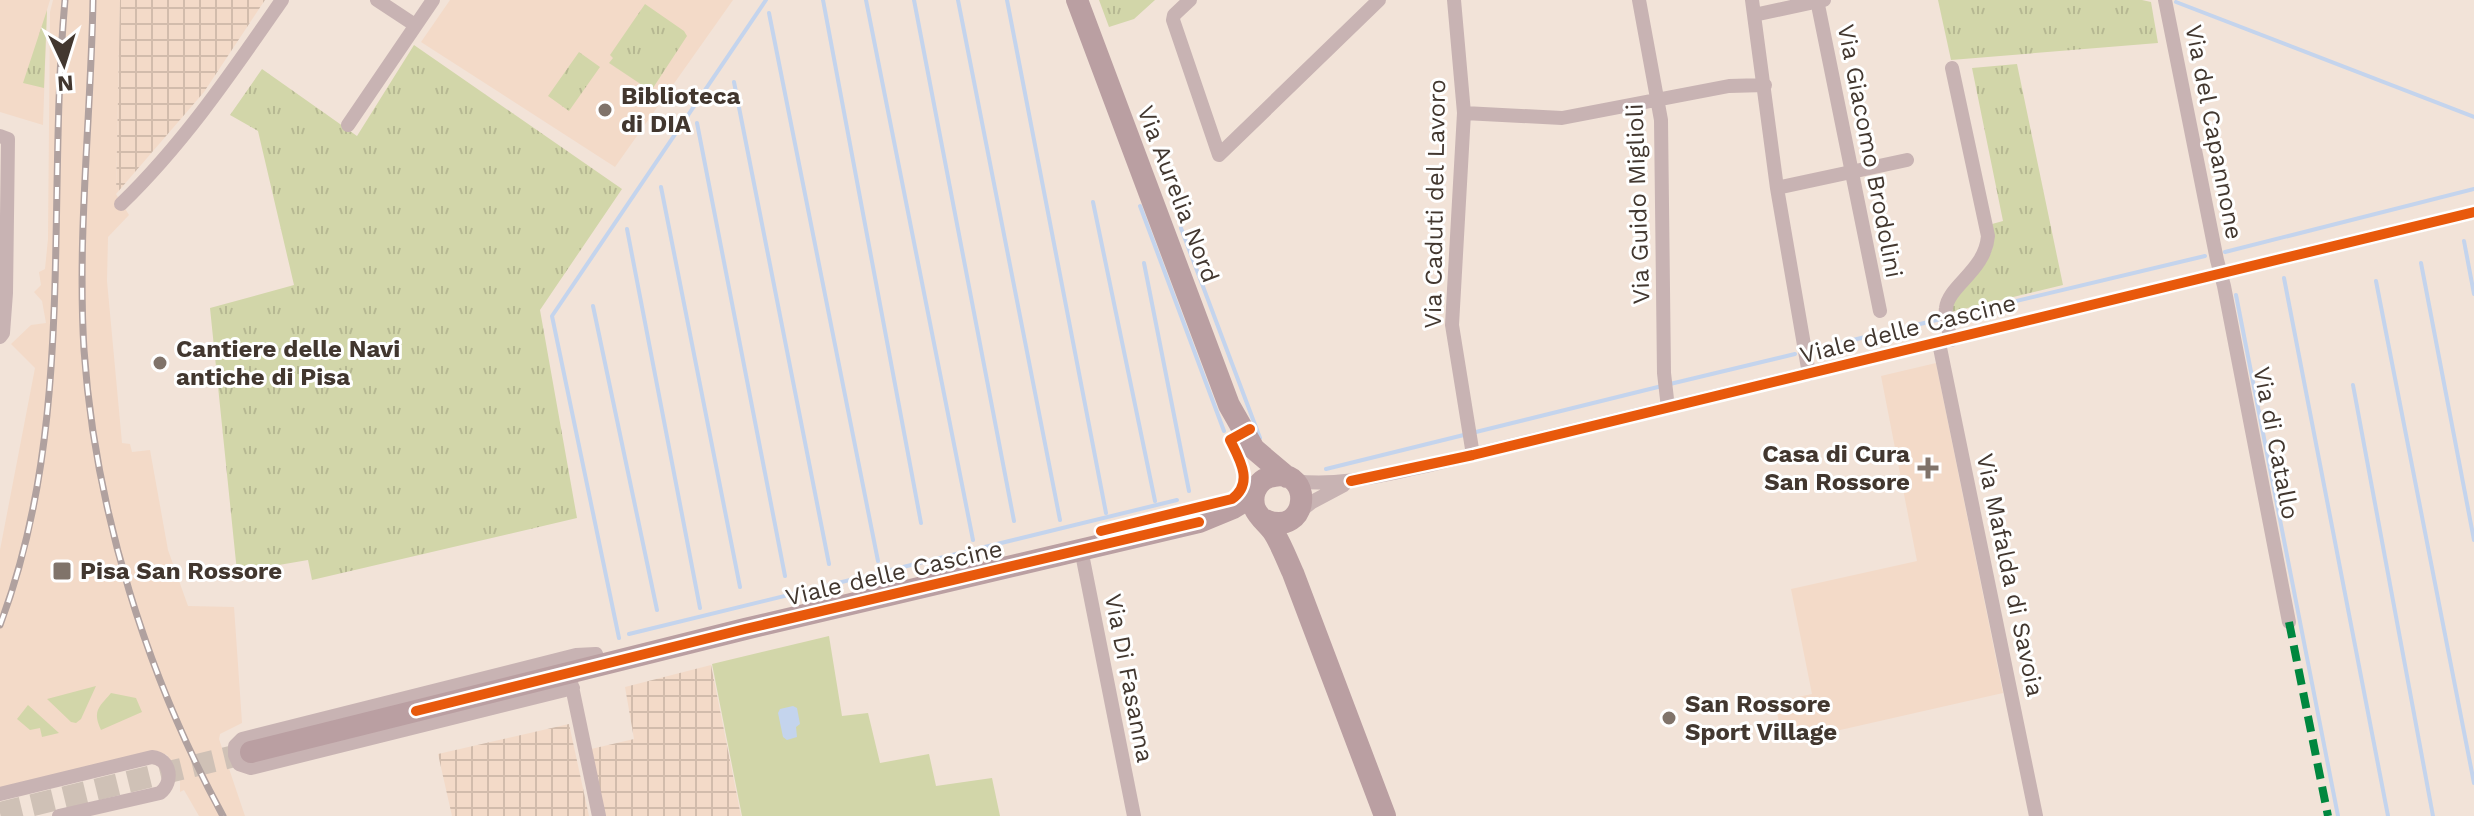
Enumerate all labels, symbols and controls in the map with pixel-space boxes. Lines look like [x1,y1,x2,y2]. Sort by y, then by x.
street label: Via Giacomo Brodolini [1832,22,1908,280]
street label: Via del Capannone [2179,22,2249,242]
north arrow [24,24,104,104]
text: N [56,70,74,96]
street label: Via Caduti del Lavoro [1419,79,1451,329]
place label: Biblioteca di DIA [621,82,741,138]
marker: Biblioteca di DIA [596,101,614,119]
street label: Via Aurelia Nord [1131,102,1225,286]
street label: Via Guido Miglioli [1621,103,1655,305]
street label: Viale delle Cascine [1797,289,2019,369]
place label: Cantiere delle Navi antiche di Pisa [176,335,400,391]
marker: Cantiere delle Navi antiche di Pisa [151,354,169,372]
street label: Via di Catallo [2247,364,2305,522]
place label: Casa di Cura San Rossore [1762,440,1910,496]
street label: Via Mafalda di Savoia [1971,451,2049,699]
marker: Casa di Cura San Rossore [1917,457,1939,479]
street label: Viale delle Cascine [783,534,1005,612]
place label: Pisa San Rossore [80,557,282,585]
marker: Pisa San Rossore [51,560,73,582]
street label: Via Di Fasanna [1099,591,1159,765]
place label: San Rossore Sport Village [1685,690,1837,746]
marker: San Rossore Sport Village [1660,709,1678,727]

